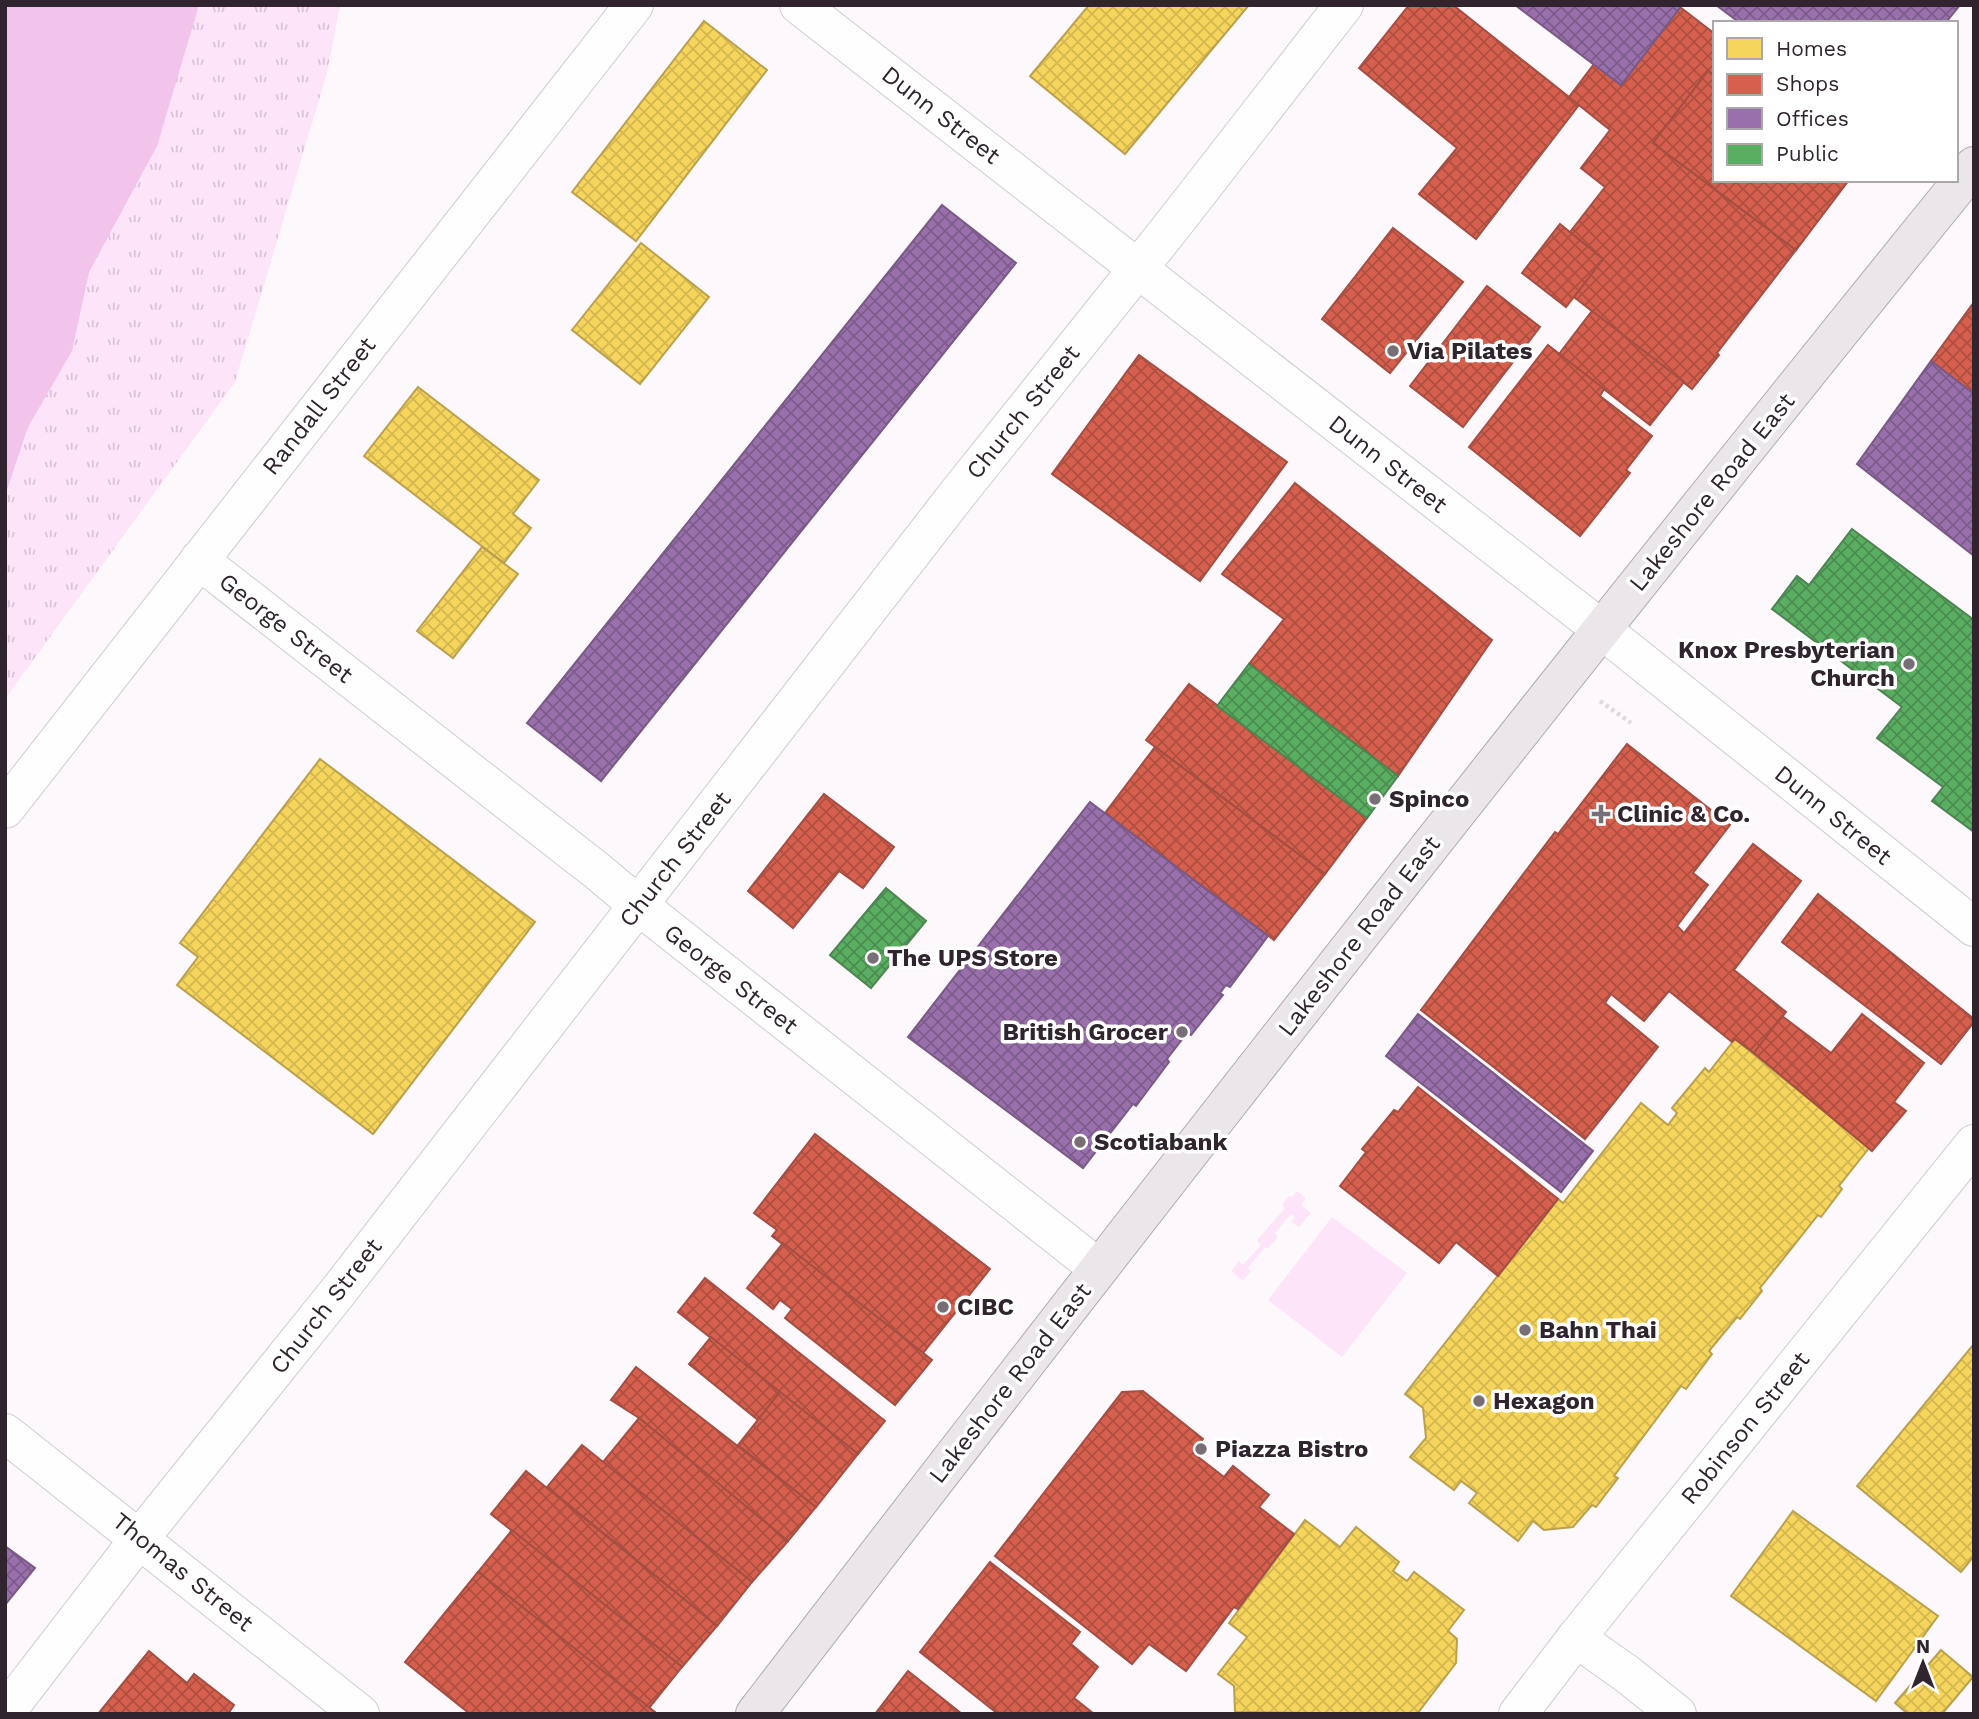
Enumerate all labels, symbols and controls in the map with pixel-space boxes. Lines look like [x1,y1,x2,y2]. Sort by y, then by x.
legend [1713,21,1958,182]
text: Homes [1776,36,1847,61]
street label: Dunn Street [876,60,1006,170]
text: Shops [1776,71,1839,96]
text: Offices [1776,106,1849,131]
text: Public [1776,141,1839,166]
street label: Randall Street [256,331,382,481]
place label: Via Pilates [1407,337,1533,365]
street label: Church Street [960,339,1086,485]
marker: Via Pilates [1385,343,1401,359]
street label: Lakeshore Road East [1624,387,1800,597]
street label: Dunn Street [1323,409,1453,519]
street label: George Street [214,567,358,689]
place label: Knox Presbyterian Church [1678,636,1895,692]
marker: Knox Presbyterian Church [1901,656,1917,672]
street label: Dunn Street [1769,759,1897,871]
place label: Spinco [1389,785,1469,813]
street label: Church Street [613,786,737,932]
marker: Spinco [1367,791,1383,807]
place label: Clinic & Co. [1617,800,1750,828]
marker: Clinic & Co. [1591,804,1611,824]
street label: Lakeshore Road East [1272,830,1446,1042]
street label: George Street [659,918,803,1040]
place label: The UPS Store [887,944,1058,972]
marker: The UPS Store [865,950,881,966]
place label: British Grocer [1003,1018,1169,1046]
marker: British Grocer [1174,1024,1190,1040]
place label: Scotiabank [1094,1128,1227,1156]
marker: Scotiabank [1072,1134,1088,1150]
street label: Church Street [264,1233,388,1379]
street label: Lakeshore Road East [923,1277,1097,1489]
place label: CIBC [957,1293,1014,1321]
marker: CIBC [935,1299,951,1315]
place label: Bahn Thai [1539,1316,1657,1344]
marker: Bahn Thai [1517,1322,1533,1338]
street label: Robinson Street [1675,1346,1815,1510]
place label: Hexagon [1493,1387,1595,1415]
marker: Hexagon [1471,1393,1487,1409]
place label: Piazza Bistro [1215,1435,1368,1463]
marker: Piazza Bistro [1193,1441,1209,1457]
street label: Thomas Street [107,1507,259,1637]
north arrow [1888,1628,1958,1698]
text: N [1916,1635,1930,1658]

